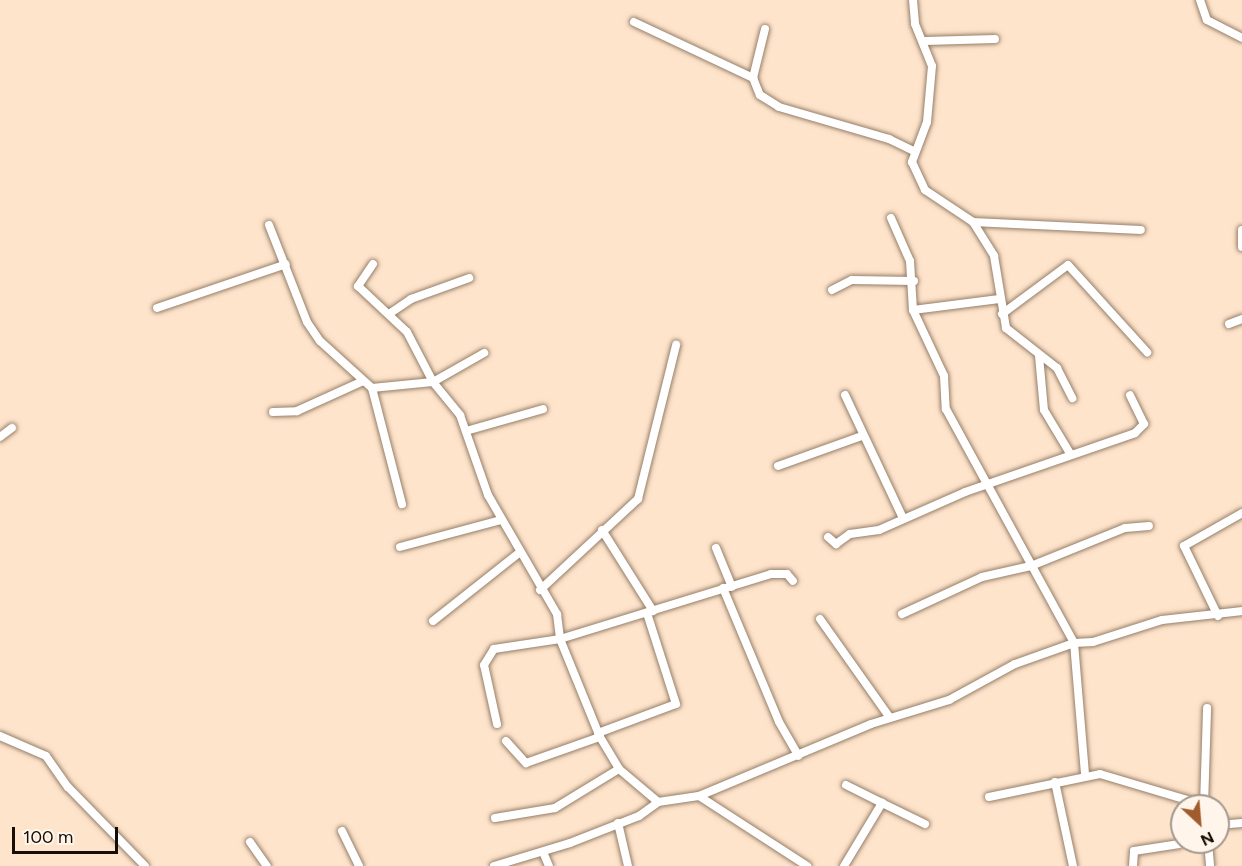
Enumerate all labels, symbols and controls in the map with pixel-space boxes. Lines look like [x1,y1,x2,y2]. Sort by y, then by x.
north arrow [1170,794,1230,854]
scale bar [15,815,122,853]
text: 100 m [23,826,73,848]
text: N [1198,828,1217,850]

